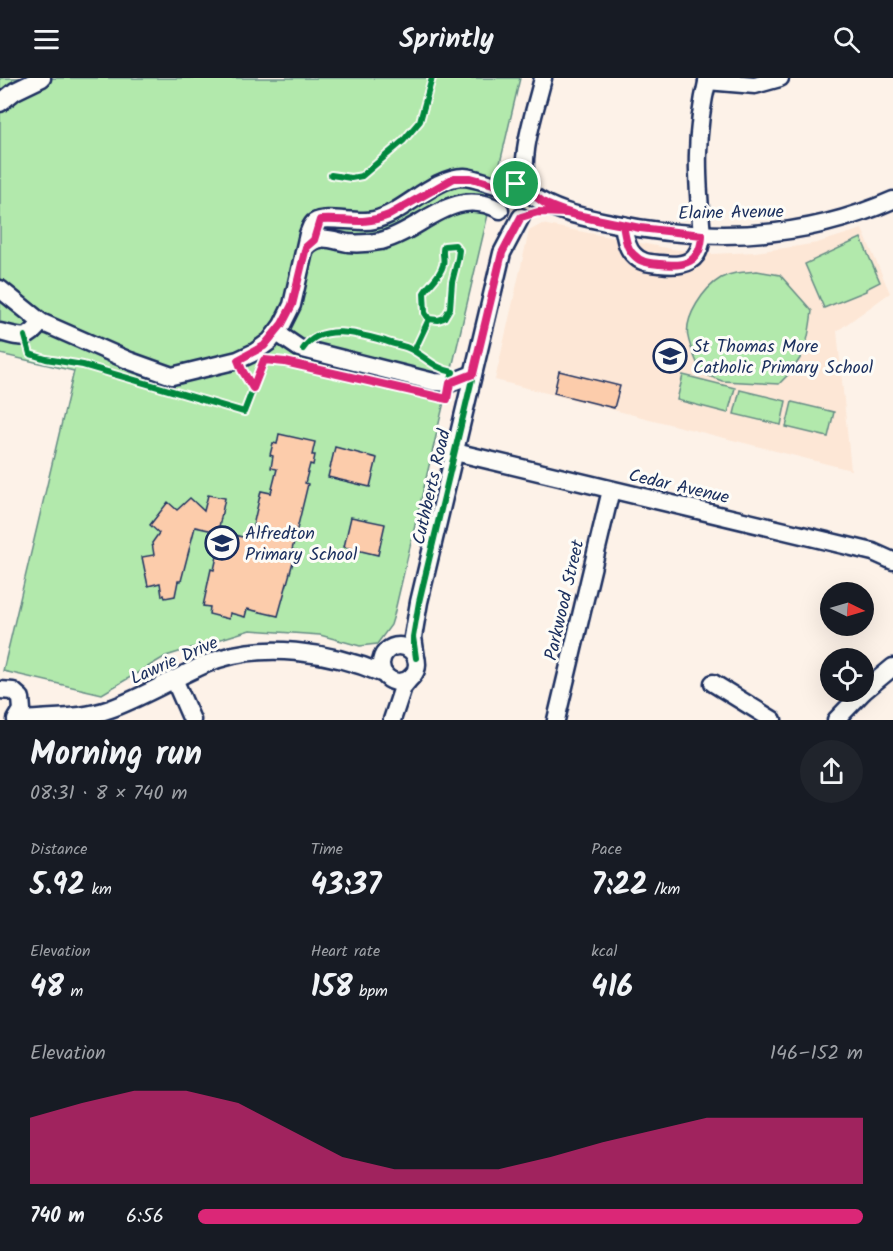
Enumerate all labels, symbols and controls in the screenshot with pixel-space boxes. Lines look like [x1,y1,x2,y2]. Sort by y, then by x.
text: Sprintly [399,18,494,61]
icon: menu [30,23,63,56]
icon: search [830,23,863,56]
pin [490,158,541,209]
icon: arrive [499,167,532,200]
street label: Elaine Avenue [678,198,784,229]
place label: St Thomas More Catholic Primary School [693,333,874,383]
school or university icon: St Thomas More Catholic Primary School [652,338,688,374]
street label: Cuthberts Road [405,426,460,548]
street label: Cedar Avenue [625,462,732,513]
place label: Alfredton Primary School [245,520,358,570]
school or university icon: Alfredton Primary School [204,525,240,561]
street label: Parkwood Street [538,536,594,663]
north arrow [820,582,874,636]
map controls [820,582,874,702]
street label: Lawrie Drive [126,629,223,694]
button: locate [820,648,874,702]
text: Morning run [30,729,202,782]
button: share [800,740,863,803]
text: 08:31 · 8 × 740 m [30,778,187,810]
text: Distance [30,837,88,862]
text: Time [311,837,343,862]
text: Pace [591,837,622,862]
text: 5.92 [30,862,85,910]
text: 43:37 [311,862,381,910]
text: 7:22 [591,862,648,910]
text: km [85,877,112,902]
text: /km [648,877,680,902]
text: Elevation [30,939,91,964]
text: Heart rate [311,939,380,964]
text: kcal [591,939,617,964]
text: 48 [30,964,64,1012]
text: 158 [311,964,353,1012]
text: 416 [591,964,633,1012]
text: m [64,979,83,1004]
text: bpm [353,979,388,1004]
text: Elevation [30,1038,106,1070]
text: 146–152 m [770,1038,863,1070]
text: 740 m [30,1201,85,1233]
text: 6:56 [126,1201,164,1233]

